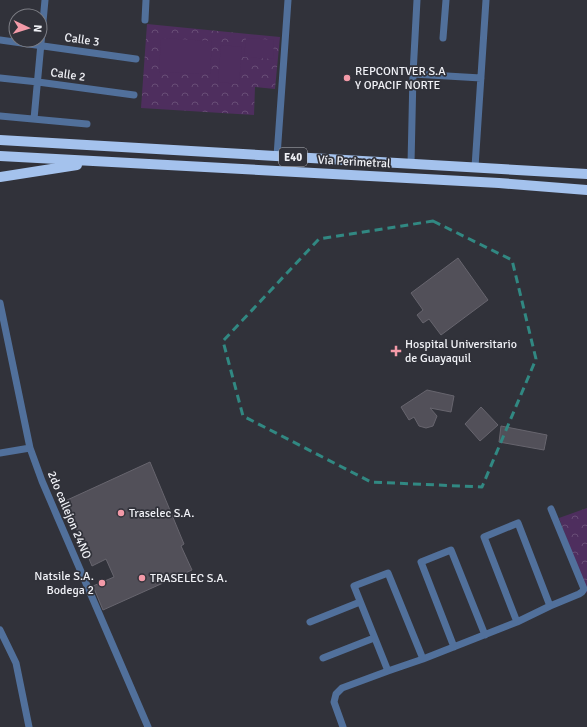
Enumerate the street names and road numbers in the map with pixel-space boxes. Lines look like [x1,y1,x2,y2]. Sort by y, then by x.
street label: Calle 3 [64,30,100,50]
street label: Calle 2 [50,65,86,85]
road number: E40 [279,148,307,166]
street label: Vía Perimetral [317,153,391,171]
street label: 2do callejon 24NO [44,469,94,561]

